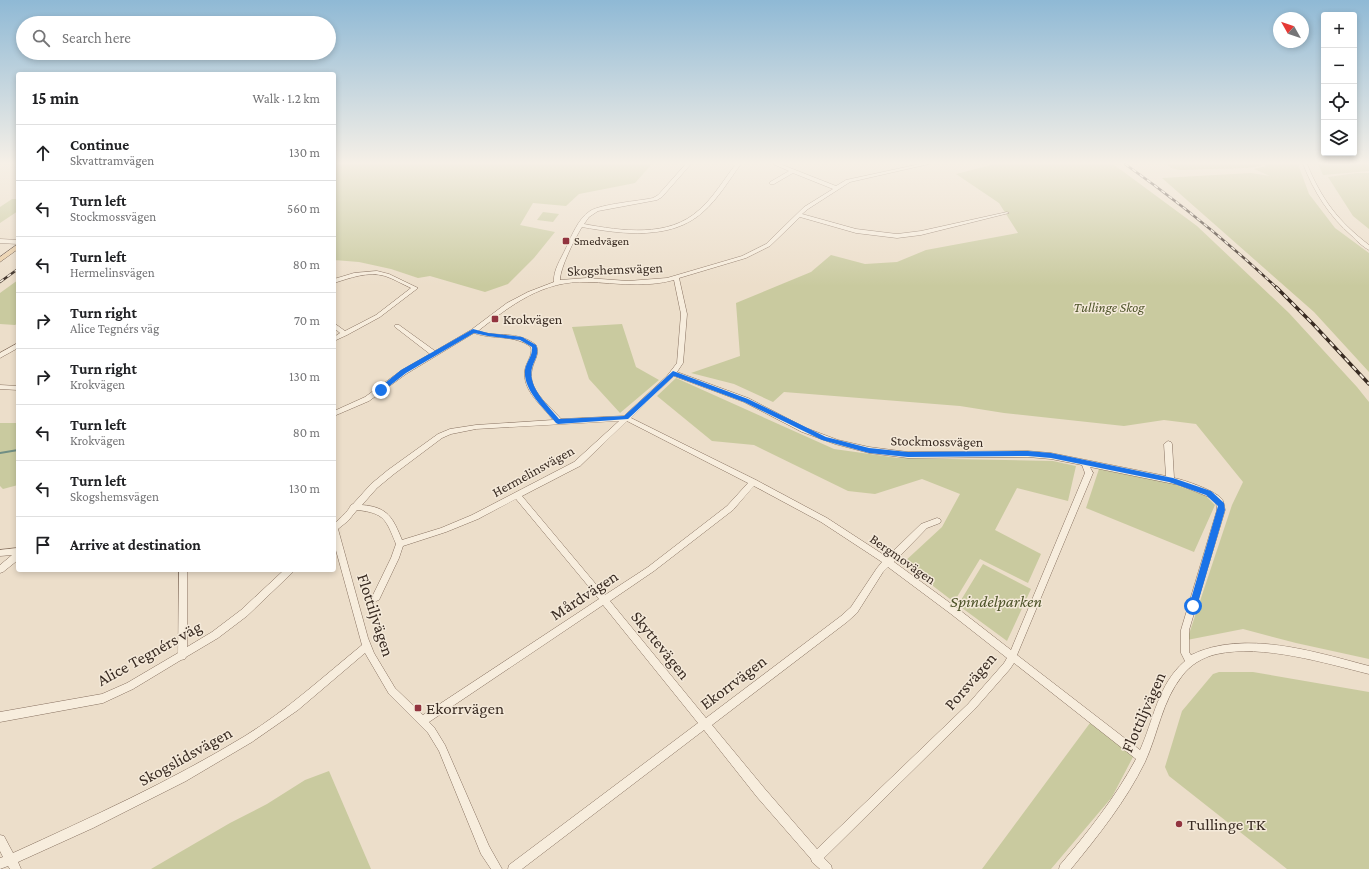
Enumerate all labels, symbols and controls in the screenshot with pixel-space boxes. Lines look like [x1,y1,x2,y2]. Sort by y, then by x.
north arrow [1273,12,1309,48]
map controls [1321,12,1357,156]
button: + [1321,12,1357,48]
search box [16,16,336,60]
icon: search [30,27,52,49]
text: Search here [62,30,131,46]
button: − [1321,48,1357,84]
button: locate [1321,84,1357,120]
text: 15 min [32,89,79,108]
text: Walk · 1.2 km [252,91,320,106]
button: layers [1321,120,1357,156]
text: Continue [70,137,129,153]
icon: ahead [32,142,54,164]
text: 130 m [289,145,320,160]
text: Skvattramvägen [70,153,154,168]
text: Turn left [70,193,126,209]
icon: left [32,198,54,220]
text: 560 m [287,201,320,216]
text: Stockmossvägen [70,209,156,224]
place label: Smedvägen [574,234,630,248]
marker: Smedvägen [561,236,571,246]
text: Turn left [70,249,126,265]
icon: left [32,254,54,276]
text: 80 m [293,257,320,272]
street label: Skogshemsvägen [567,259,664,279]
text: Hermelinsvägen [70,265,155,280]
park label: Tullinge Skog [1073,299,1145,315]
text: Turn right [70,305,137,321]
icon: right [32,310,54,332]
place label: Krokvägen [503,311,563,327]
text: 70 m [294,313,320,328]
marker: Krokvägen [490,314,500,324]
text: Alice Tegnérs väg [70,321,159,336]
text: Turn right [70,361,137,377]
icon: right [32,366,54,388]
text: 130 m [289,369,320,384]
text: Krokvägen [70,377,125,392]
route end [372,381,390,399]
text: Turn left [70,417,126,433]
icon: left [32,422,54,444]
text: 80 m [293,425,320,440]
street label: Stockmossvägen [890,432,984,450]
text: Krokvägen [70,433,125,448]
street label: Hermelinsvägen [489,442,577,500]
text: Turn left [70,473,126,489]
icon: left [32,478,54,500]
text: 130 m [289,481,320,496]
text: Skogshemsvägen [70,489,159,504]
street label: Bergmovägen [867,530,939,588]
icon: arrive [32,534,54,556]
text: Arrive at destination [70,537,201,553]
street label: Mårdvägen [547,567,622,624]
street label: Flottiljvägen [353,571,398,659]
park label: Spindelparken [950,592,1042,611]
route start [1184,597,1202,615]
street label: Skyttevägen [627,607,694,683]
street label: Alice Tegnérs väg [94,617,205,690]
street label: Porsvägen [940,649,1000,714]
street label: Ekorrvägen [696,651,770,713]
street label: Flottiljvägen [1117,669,1170,755]
place label: Ekorrvägen [426,699,504,718]
marker: Ekorrvägen [413,703,423,713]
street label: Skogslidsvägen [135,723,235,790]
place label: Tullinge TK [1187,815,1266,834]
marker: Tullinge TK [1174,819,1184,829]

